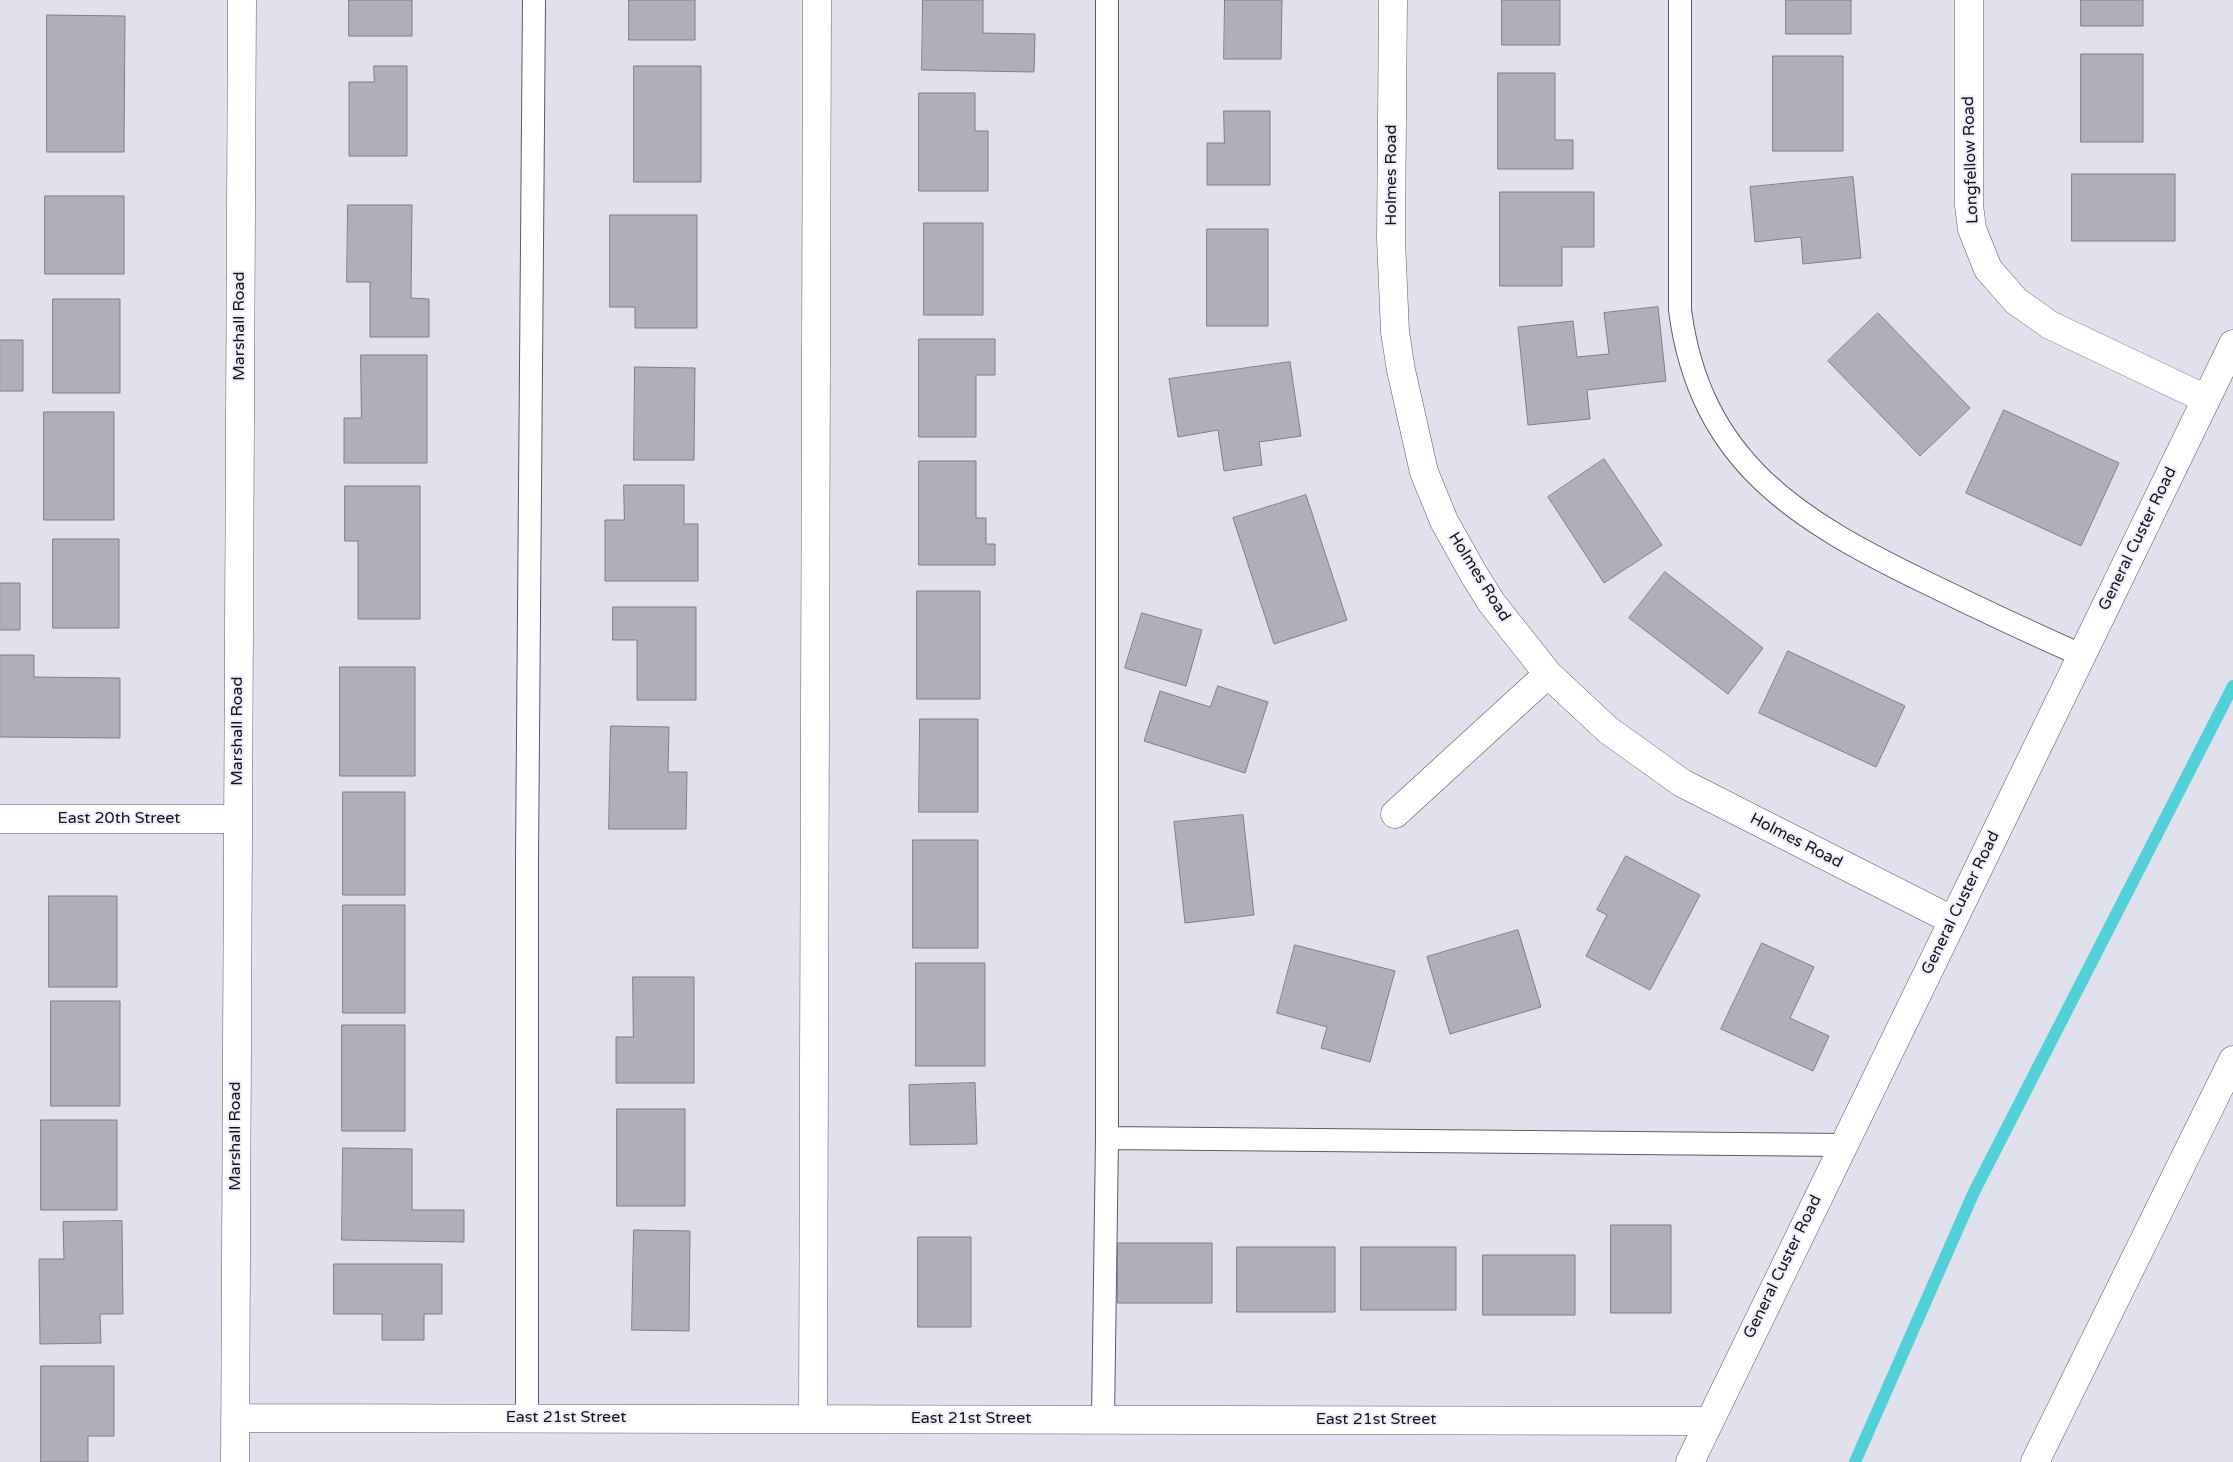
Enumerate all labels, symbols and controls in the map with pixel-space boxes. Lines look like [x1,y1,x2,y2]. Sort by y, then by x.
street label: Longfellow Road [1959,96,1983,224]
street label: Holmes Road [1382,124,1402,226]
street label: Marshall Road [230,271,250,381]
street label: General Custer Road [2095,464,2181,614]
street label: Holmes Road [1444,529,1514,625]
street label: Marshall Road [228,676,248,786]
street label: East 20th Street [58,809,180,829]
street label: Holmes Road [1746,809,1846,873]
street label: General Custer Road [1918,828,2004,978]
street label: Marshall Road [226,1081,246,1191]
street label: General Custer Road [1740,1192,1826,1342]
street label: East 21st Street [506,1408,626,1428]
street label: East 21st Street [911,1409,1031,1429]
street label: East 21st Street [1316,1410,1436,1430]

